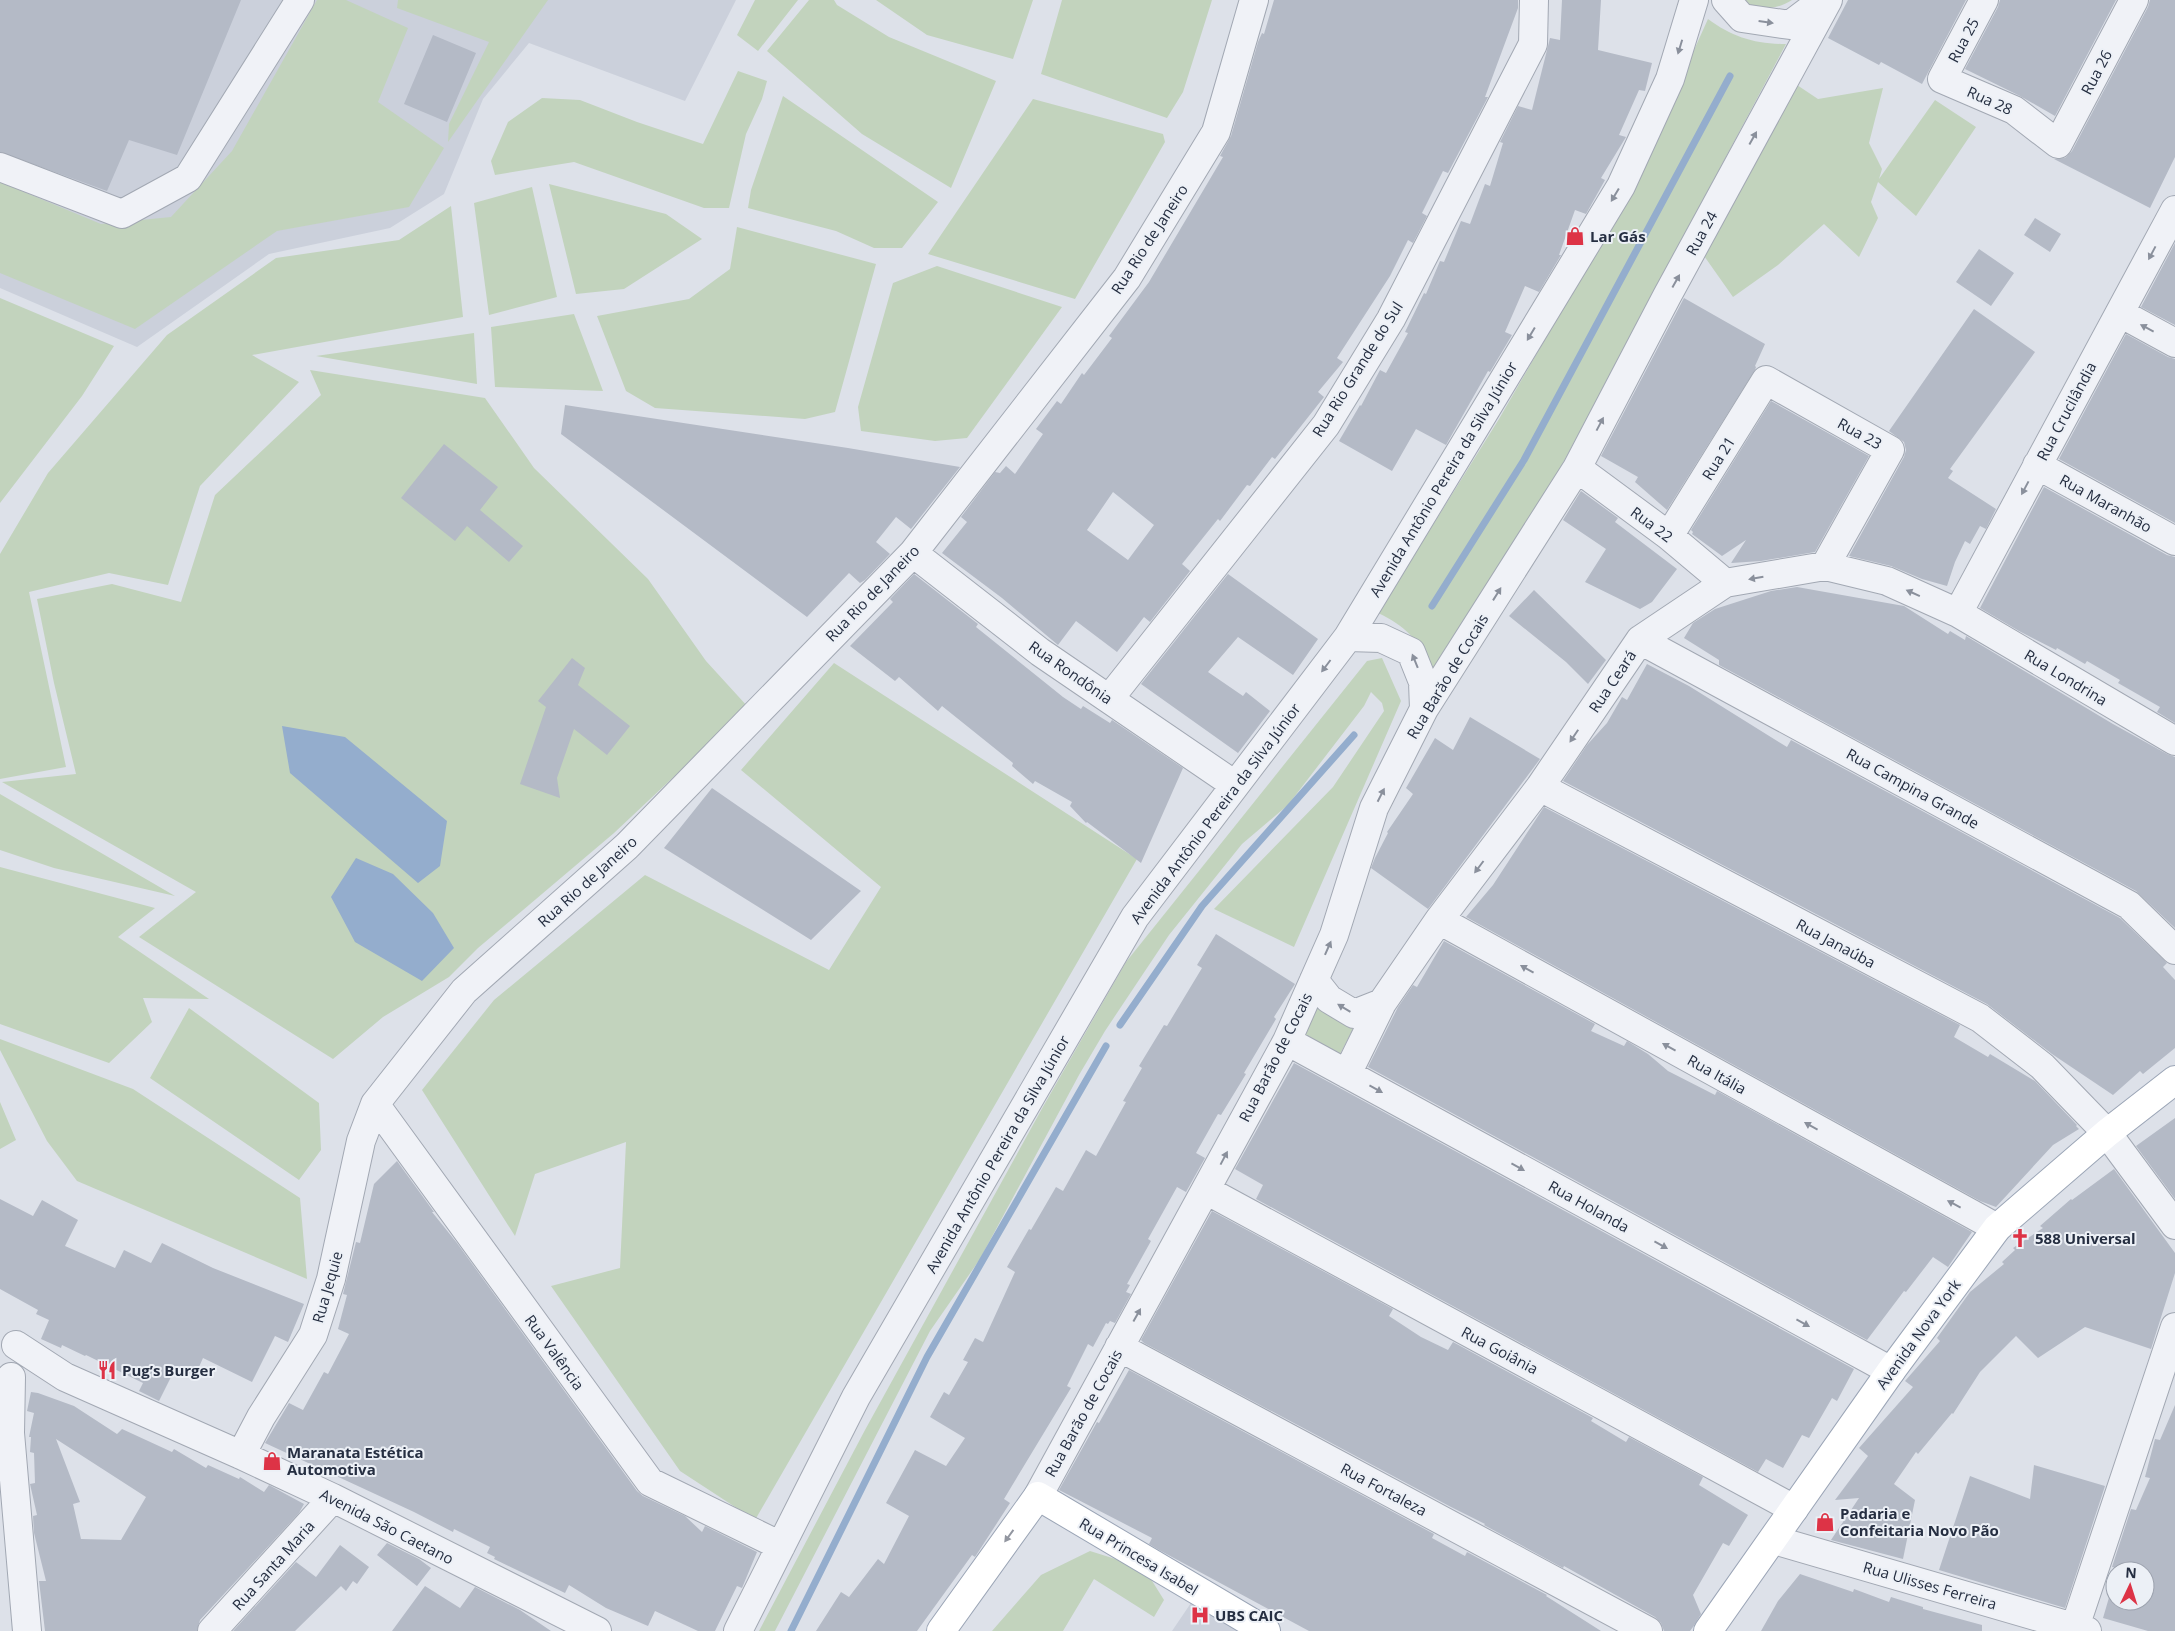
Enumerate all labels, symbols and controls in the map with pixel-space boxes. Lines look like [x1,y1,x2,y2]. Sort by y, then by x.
street label: Rua 25 [1943,14,1983,66]
one-way arrow [1759,18,1775,26]
one-way arrow [1675,39,1683,54]
street label: Rua 26 [2076,46,2116,98]
street label: Rua 28 [1964,81,2016,119]
one-way arrow [1749,131,1757,145]
street label: Rua Rio de Janeiro [1106,180,1192,298]
one-way arrow [1611,189,1620,202]
street label: Rua 24 [1681,207,1722,259]
shop icon: Lar Gás [1564,225,1586,247]
place label: Lar Gás [1590,226,1646,246]
one-way arrow [2148,246,2156,260]
one-way arrow [1671,274,1680,287]
street label: Rua Rio Grande do Sul [1307,298,1407,440]
one-way arrow [2140,324,2155,332]
one-way arrow [1527,328,1536,341]
street label: Avenida Antônio Pereira da Silva Júnior [1365,358,1521,600]
street label: Rua Crucilândia [2032,358,2100,464]
street label: Rua 23 [1834,413,1886,453]
one-way arrow [1596,417,1604,432]
street label: Rua 21 [1697,432,1739,484]
street label: Rua Maranhão [2056,469,2156,537]
one-way arrow [2021,481,2029,495]
street label: Rua 22 [1627,502,1677,546]
street label: Rua Rio de Janeiro [821,540,923,646]
one-way arrow [1748,574,1764,582]
one-way arrow [1492,587,1502,600]
one-way arrow [1906,588,1920,596]
street label: Rua Barão de Cocais [1402,610,1492,742]
street label: Rua Rondônia [1025,636,1117,708]
street label: Rua Londrina [2021,644,2111,710]
street label: Rua Ceará [1584,646,1640,716]
one-way arrow [1410,654,1418,669]
one-way arrow [1321,659,1331,673]
street label: Avenida Antônio Pereira da Silva Júnior [1125,699,1305,927]
one-way arrow [1570,729,1579,743]
street label: Rua Campina Grande [1843,743,1983,833]
one-way arrow [1377,788,1385,802]
street label: Rua Rio de Janeiro [533,831,641,931]
one-way arrow [1473,860,1484,873]
street label: Rua Janaúba [1793,914,1879,972]
one-way arrow [1324,941,1332,955]
one-way arrow [1520,964,1534,973]
street label: Rua Barão de Cocais [1234,989,1316,1125]
one-way arrow [1337,1004,1351,1013]
street label: Avenida Antônio Pereira da Silva Júnior [921,1032,1073,1276]
one-way arrow [1663,1043,1676,1052]
street label: Rua Itália [1684,1050,1750,1098]
one-way arrow [1369,1085,1382,1094]
one-way arrow [1804,1122,1819,1130]
one-way arrow [1219,1151,1228,1164]
one-way arrow [1511,1163,1525,1172]
street label: Rua Holanda [1545,1176,1633,1236]
one-way arrow [1947,1200,1961,1209]
church icon: 588 Universal [2009,1227,2031,1249]
place label: 588 Universal [2035,1228,2136,1248]
one-way arrow [1653,1241,1668,1249]
street label: Rua Jequie [307,1249,347,1325]
street label: Avenida Nova York [1871,1275,1965,1393]
one-way arrow [1132,1308,1141,1322]
street label: Rua Valência [521,1310,589,1394]
one-way arrow [1796,1319,1811,1327]
street label: Rua Goiânia [1458,1321,1542,1379]
street label: Rua Barão de Cocais [1040,1346,1126,1480]
restaurant icon: Pug’s Burger [96,1359,118,1381]
place label: Pug’s Burger [122,1360,215,1380]
place label: Maranata Estética Automotiva [287,1442,424,1479]
shop icon: Maranata Estética Automotiva [261,1450,283,1472]
street label: Rua Fortaleza [1337,1458,1431,1520]
street label: Avenida São Caetano [317,1484,457,1568]
place label: Padaria e Confeitaria Novo Pão [1840,1503,1999,1540]
shop icon: Padaria e Confeitaria Novo Pão [1814,1511,1836,1533]
street label: Rua Princesa Isabel [1076,1513,1202,1599]
street label: Rua Santa Maria [227,1516,319,1614]
one-way arrow [1004,1529,1014,1543]
street label: Rua Ulisses Ferreira [1861,1556,1999,1614]
north arrow [2105,1561,2155,1611]
text: N [2125,1563,2137,1582]
hospital icon: UBS CAIC [1189,1604,1211,1626]
place label: UBS CAIC [1215,1605,1283,1625]

